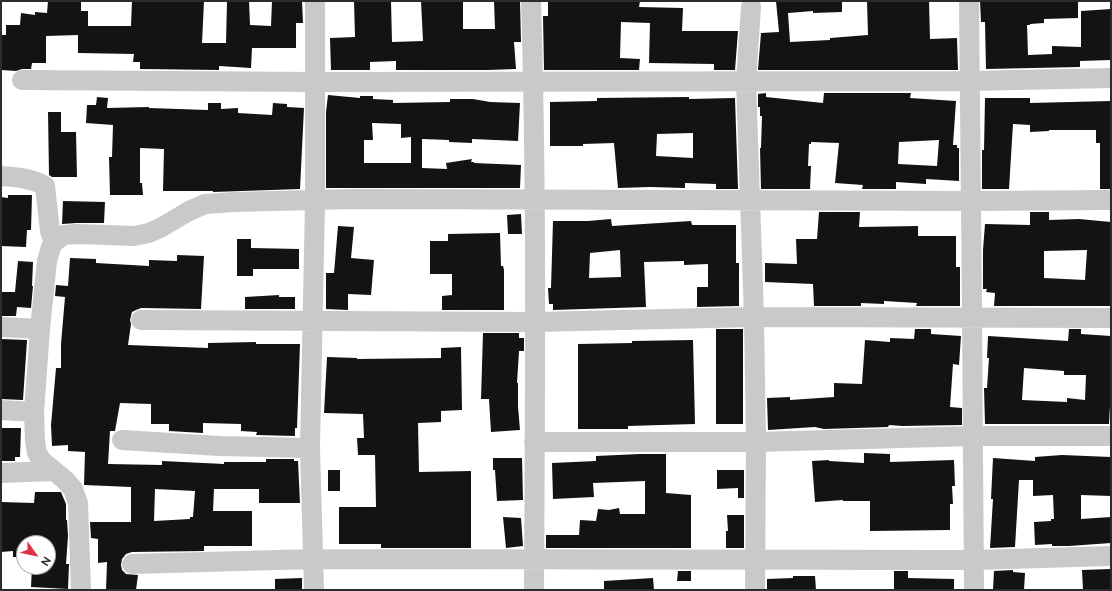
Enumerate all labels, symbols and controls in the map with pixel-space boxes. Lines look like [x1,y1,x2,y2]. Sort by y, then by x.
north arrow [16,535,56,575]
text: N [38,554,53,568]

